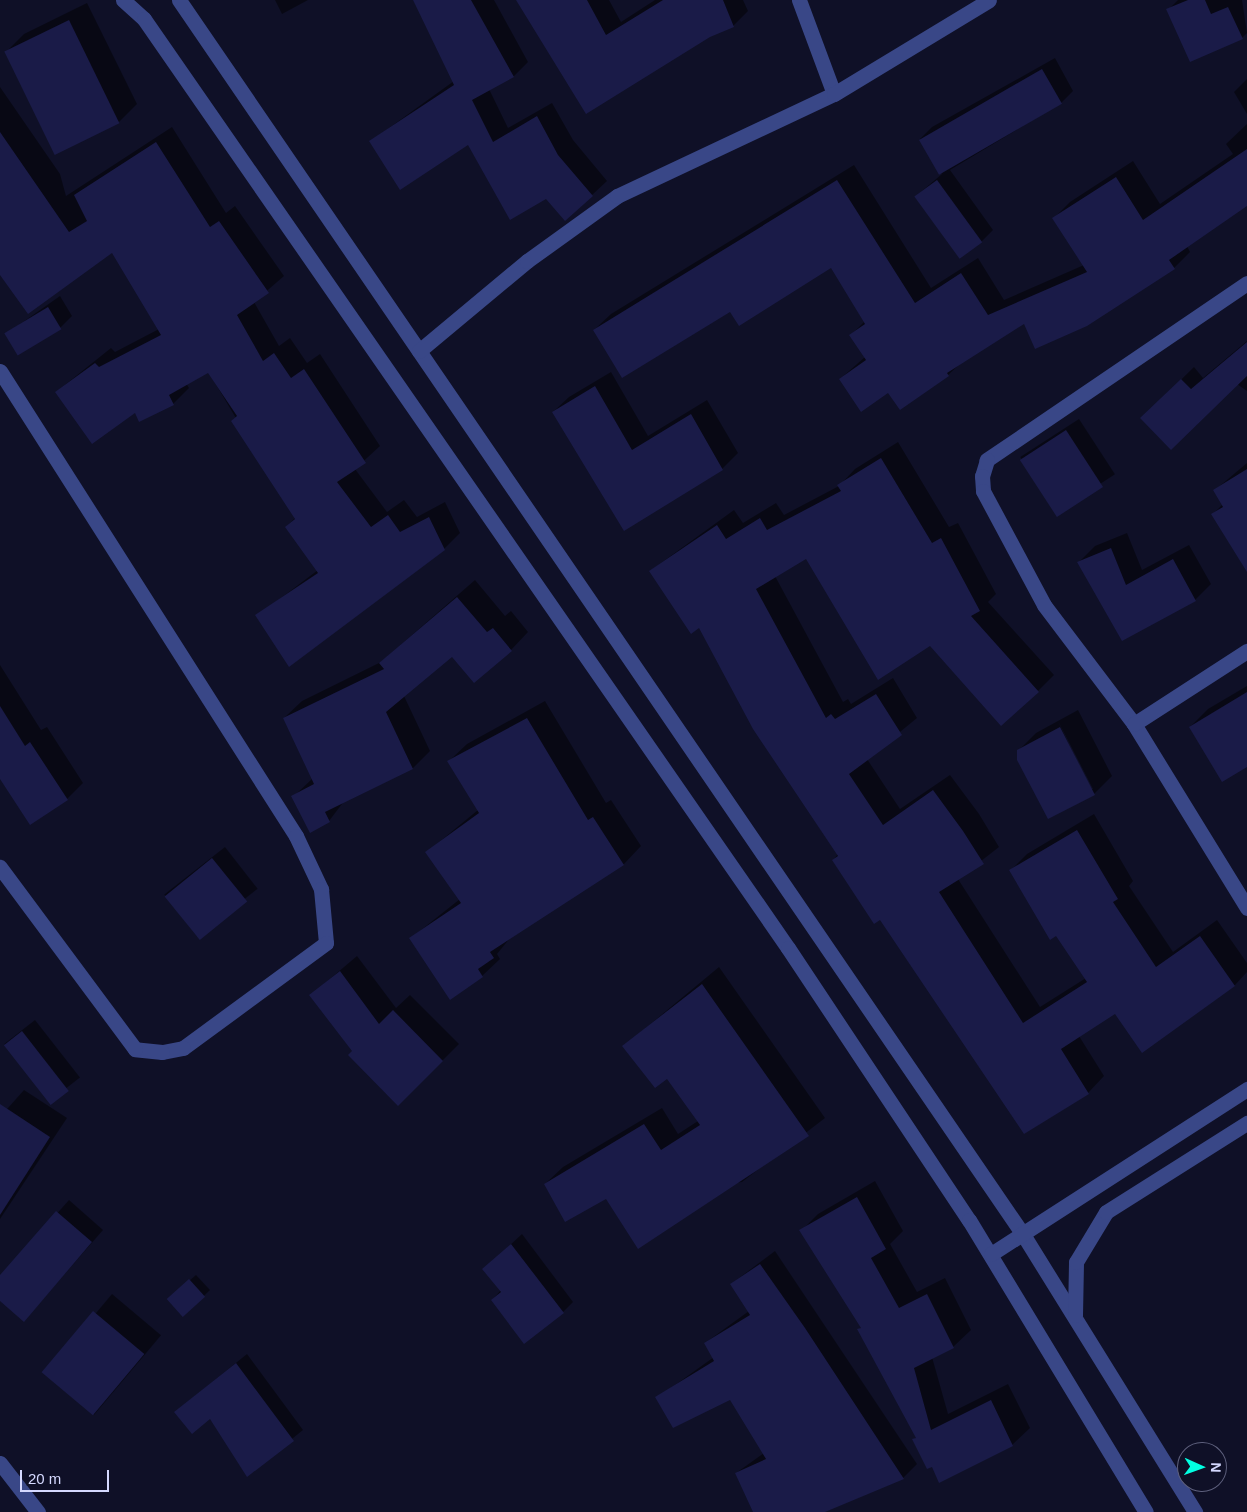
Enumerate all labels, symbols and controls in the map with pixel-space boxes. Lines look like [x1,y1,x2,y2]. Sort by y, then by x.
north arrow [1177,1442,1227,1492]
scale bar [22,1460,111,1492]
text: N [1208,1462,1224,1473]
text: 20 m [28,1470,61,1487]

